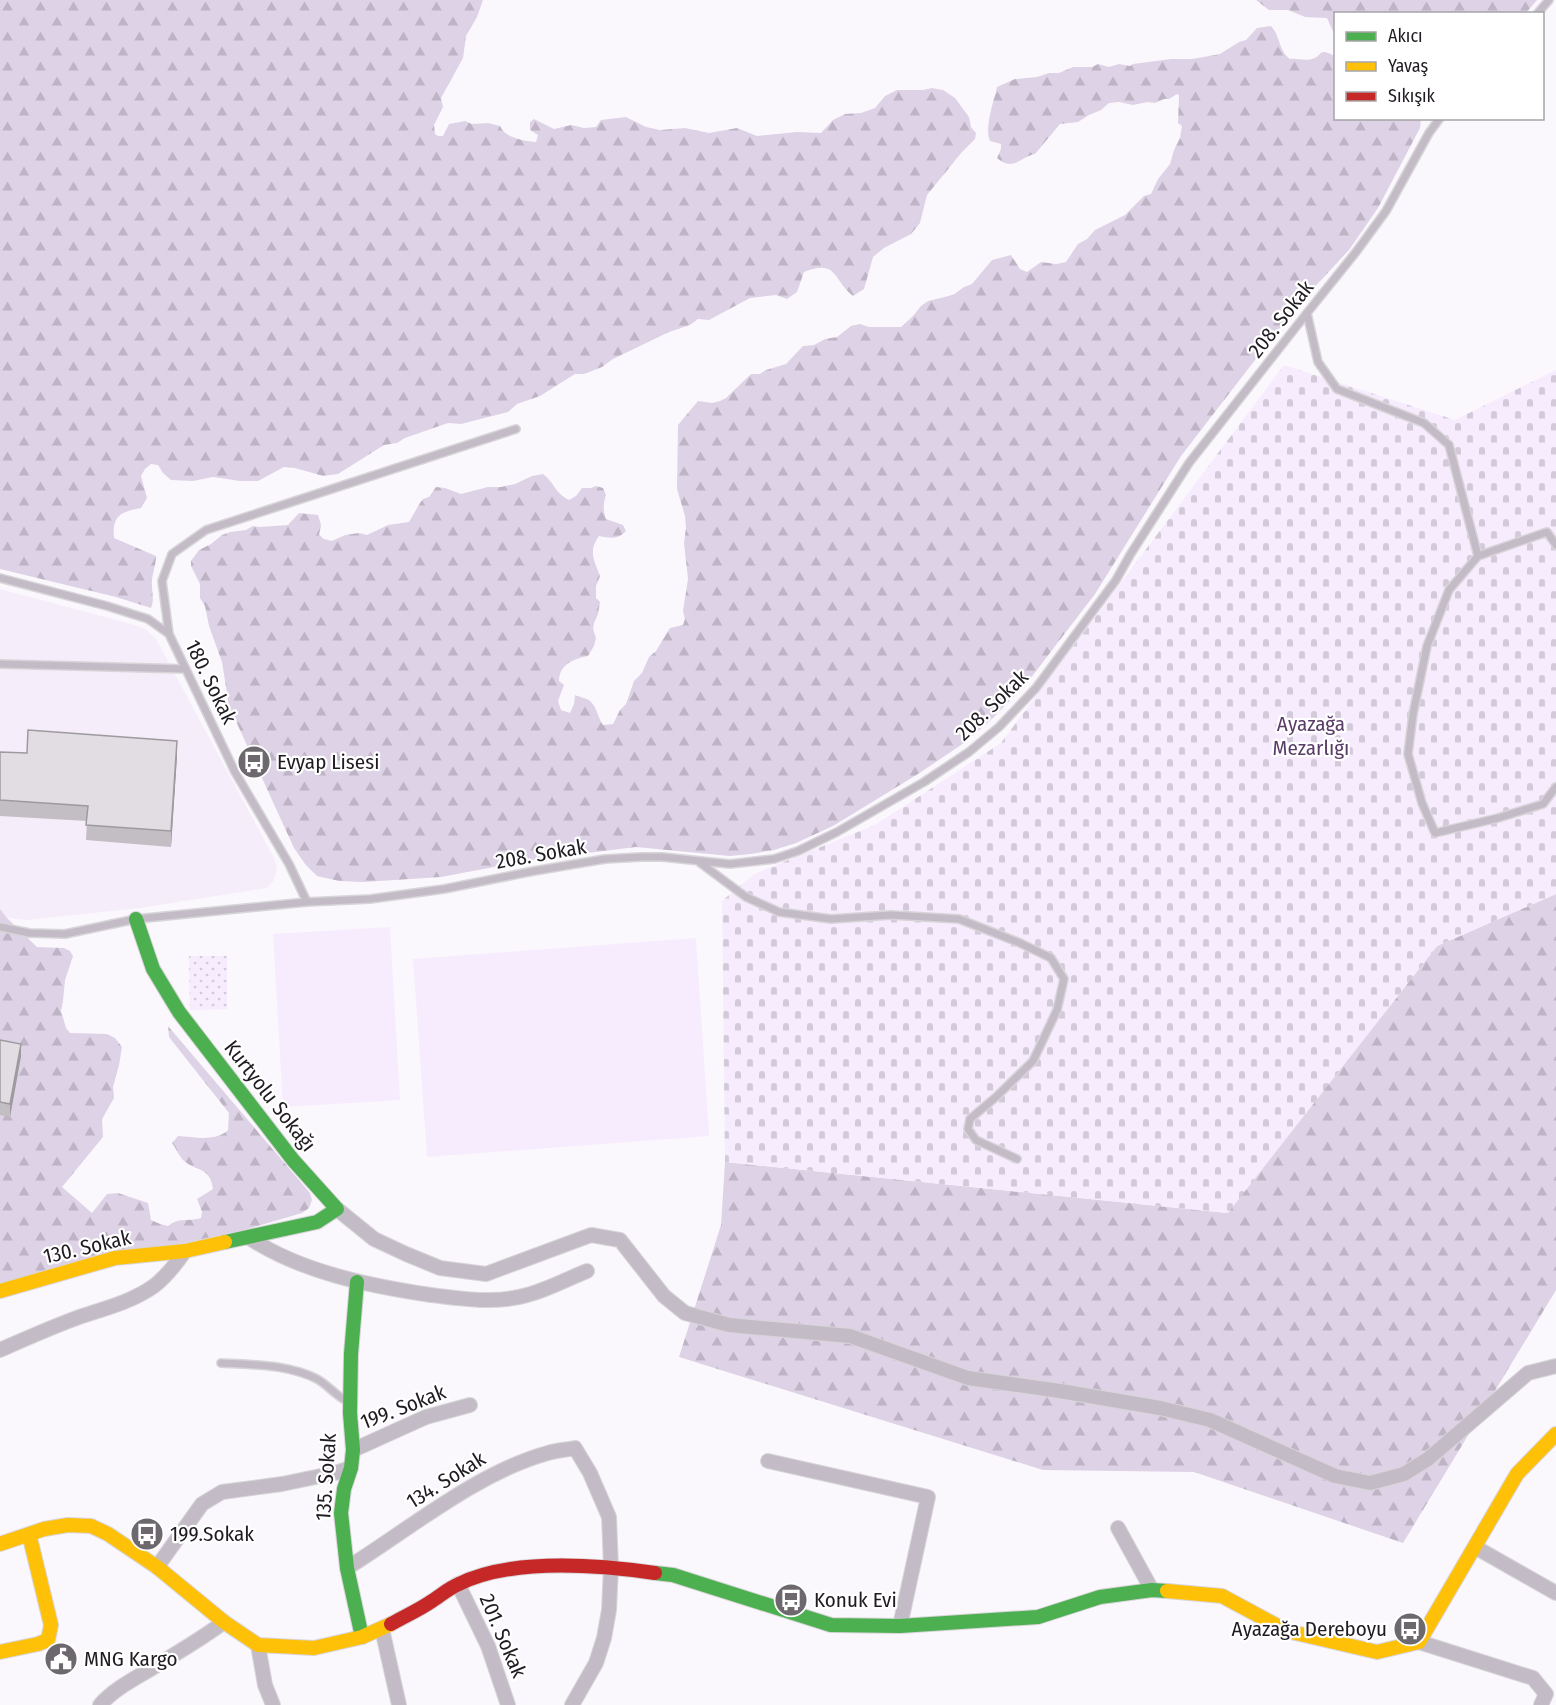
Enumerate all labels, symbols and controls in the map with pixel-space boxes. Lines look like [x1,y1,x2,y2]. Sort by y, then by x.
legend [1334,12,1544,120]
text: Akıcı [1388,25,1423,47]
text: Yavaş [1388,55,1429,77]
text: Sıkışık [1388,85,1436,107]
street label: 208. Sokak [1243,275,1319,363]
street label: 180. Sokak [180,636,243,728]
street label: 208. Sokak [950,664,1034,746]
park label: Ayazağa Mezarlığı [1273,711,1349,761]
bus stop icon: Evyap Lisesi [236,744,272,780]
place label: Evyap Lisesi [277,749,379,775]
street label: 208. Sokak [494,833,588,875]
street label: Kurtyolu Sokağı [219,1035,321,1157]
street label: 130. Sokak [41,1224,133,1270]
street label: 199. Sokak [357,1379,449,1435]
street label: 135. Sokak [310,1432,342,1522]
street label: 134. Sokak [402,1446,490,1514]
bus stop icon: 199.Sokak [129,1516,165,1552]
place label: 199.Sokak [170,1521,254,1547]
bus stop icon: Konuk Evi [773,1582,809,1618]
place label: Konuk Evi [814,1587,897,1613]
street label: 201. Sokak [474,1590,532,1682]
bus stop icon: Ayazağa Dereboyu [1392,1611,1428,1647]
place label: Ayazağa Dereboyu [1232,1616,1387,1642]
public building icon: MNG Kargo [43,1641,79,1677]
place label: MNG Kargo [84,1646,178,1672]

